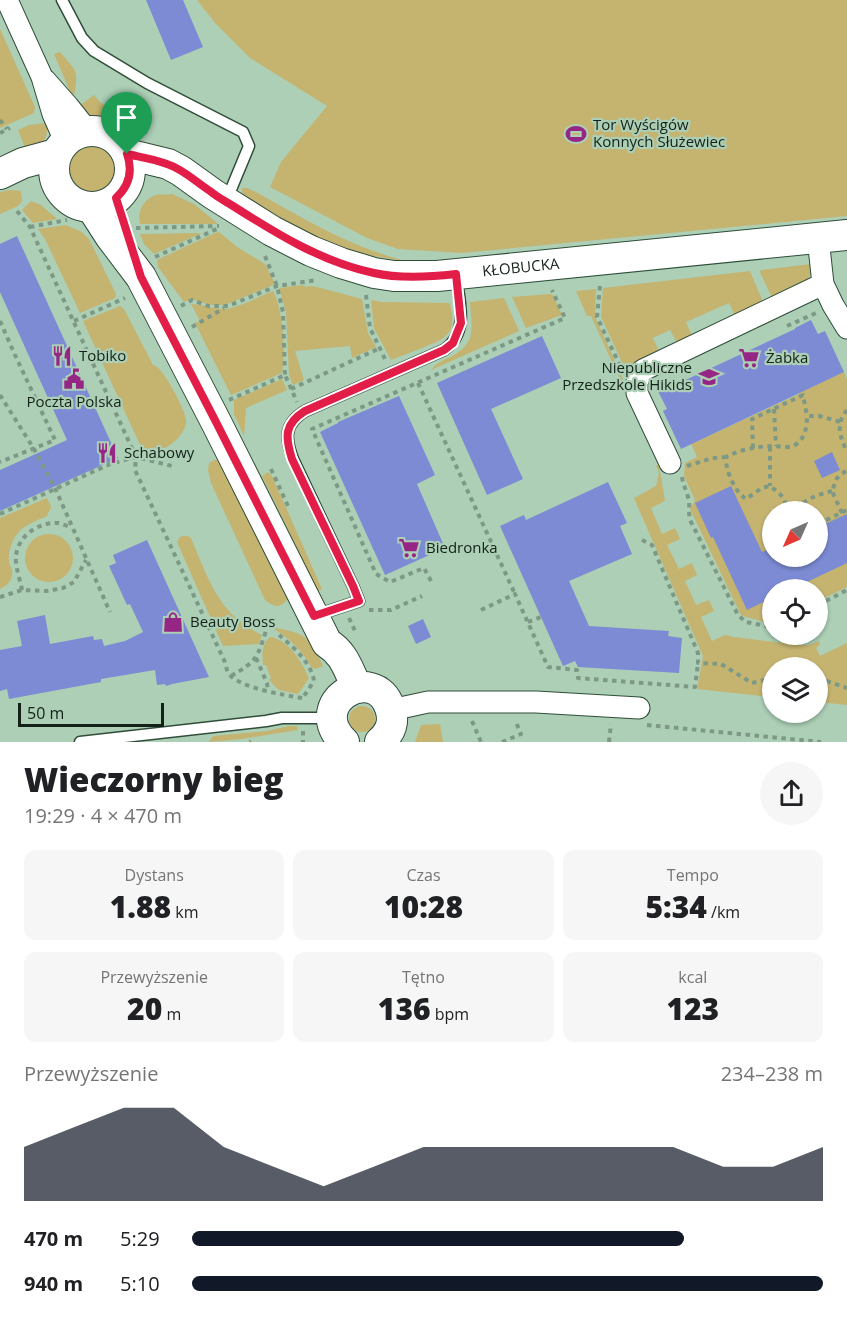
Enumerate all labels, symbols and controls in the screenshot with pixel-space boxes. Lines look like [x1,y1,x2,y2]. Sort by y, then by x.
pin [101,92,152,154]
icon: arrive [110,101,143,134]
place label: Tor Wyścigów Konnych Służewiec [593,114,725,151]
sports icon: Tor Wyścigów Konnych Służewiec [564,122,588,146]
street label: KŁOBUCKA [481,253,561,280]
restaurant icon: Tobiko [50,344,74,368]
place label: Tobiko [79,345,126,365]
supermarket icon: Żabka [737,346,761,370]
place label: Żabka [766,347,808,367]
place label: Niepubliczne Przedszkole Hikids [562,357,692,394]
school or university icon: Niepubliczne Przedszkole Hikids [697,365,721,389]
public building icon: Poczta Polska [62,367,86,391]
place label: Poczta Polska [26,391,122,411]
restaurant icon: Schabowy [95,441,119,465]
place label: Schabowy [124,442,195,462]
north arrow [762,501,828,567]
map controls [762,501,828,723]
supermarket icon: Biedronka [397,536,421,560]
place label: Biedronka [426,537,498,557]
button: locate [762,579,828,645]
shop icon: Beauty Boss [161,610,185,634]
place label: Beauty Boss [190,611,275,631]
button: layers [762,657,828,723]
scale bar [18,700,164,728]
text: 50 m [27,702,64,724]
text: Wieczorny bieg [24,757,284,802]
button: share [760,762,823,825]
text: 19:29 · 4 × 470 m [24,802,182,829]
text: Dystans [125,864,184,886]
text: Czas [406,864,441,886]
text: Tempo [667,864,719,886]
text: 1.88 [110,886,171,927]
text: 10:28 [384,886,463,927]
text: 5:34 [646,886,707,927]
text: km [171,901,199,923]
text: /km [707,901,740,923]
text: Przewyższenie [100,966,208,988]
text: Tętno [402,966,445,988]
text: kcal [678,966,707,988]
text: 20 [127,988,162,1029]
text: 136 [378,988,431,1029]
text: 123 [666,988,719,1029]
text: m [162,1003,181,1025]
text: bpm [431,1003,469,1025]
text: Przewyższenie [24,1060,158,1087]
text: 234–238 m [721,1060,823,1087]
text: 470 m [24,1225,83,1252]
text: 5:29 [120,1225,160,1252]
text: 940 m [24,1270,83,1297]
text: 5:10 [120,1270,160,1297]

